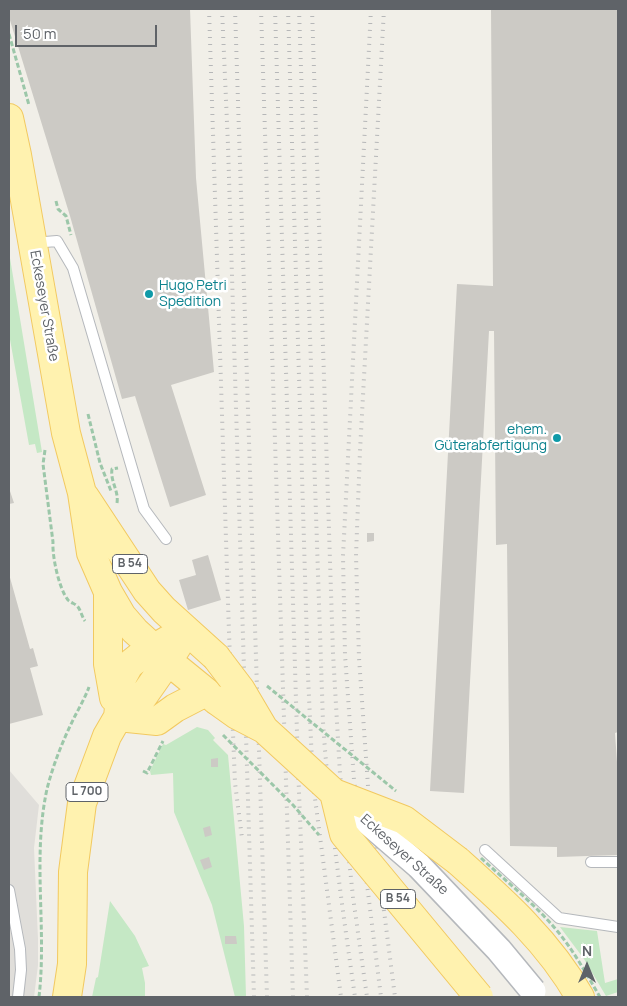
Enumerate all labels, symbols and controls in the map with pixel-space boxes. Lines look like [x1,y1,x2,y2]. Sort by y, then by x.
scale bar [18,15,160,47]
text: 50 m [23,23,57,44]
street label: Eckeseyer Straße [26,249,62,363]
place label: Hugo Petri Spedition [159,278,227,310]
marker: Hugo Petri Spedition [143,288,155,300]
place label: ehem. Güterabfertigung [434,422,547,454]
marker: ehem. Güterabfertigung [551,432,563,444]
road number: B 54 [112,554,148,574]
road number: L 700 [66,782,108,802]
street label: Eckeseyer Straße [357,811,451,899]
road number: B 54 [380,890,416,909]
north arrow [562,941,612,991]
text: N [582,941,592,960]

